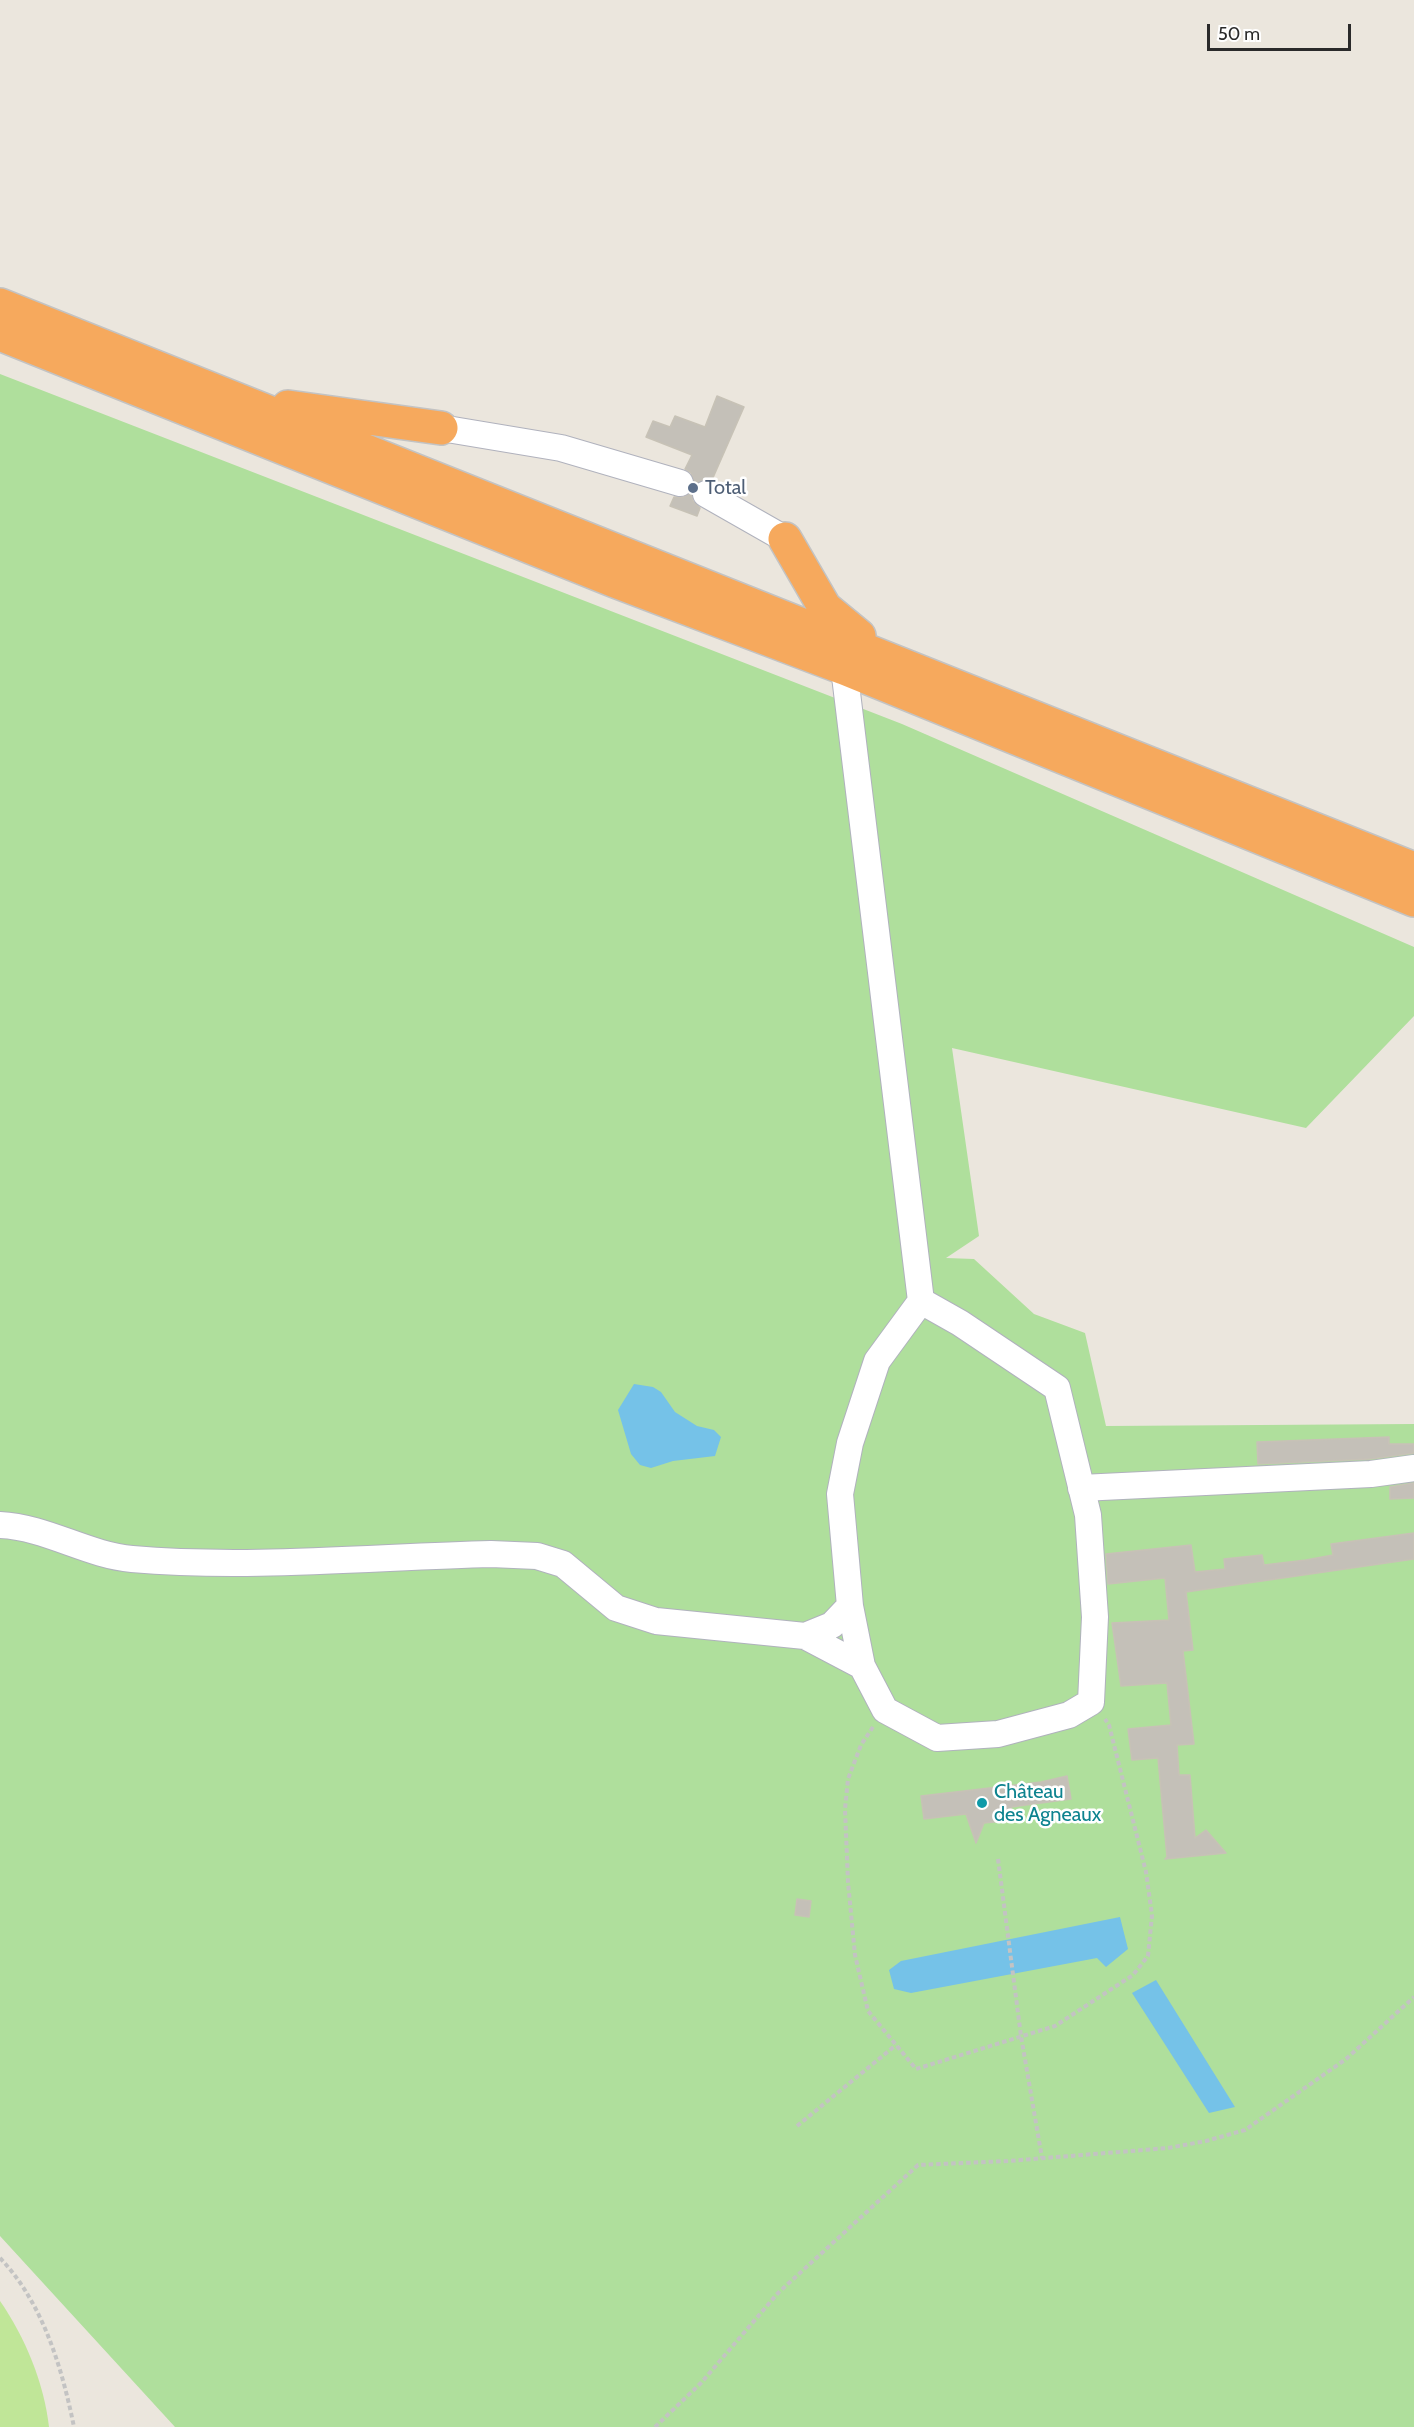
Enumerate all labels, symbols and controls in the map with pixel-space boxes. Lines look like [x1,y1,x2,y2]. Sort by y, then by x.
scale bar [1210,12,1354,50]
text: 50 m [1218,23,1260,45]
place label: Total [705,476,746,500]
marker: Total [686,481,700,495]
place label: Château des Agneaux [994,1780,1101,1827]
marker: Château des Agneaux [975,1796,989,1810]

